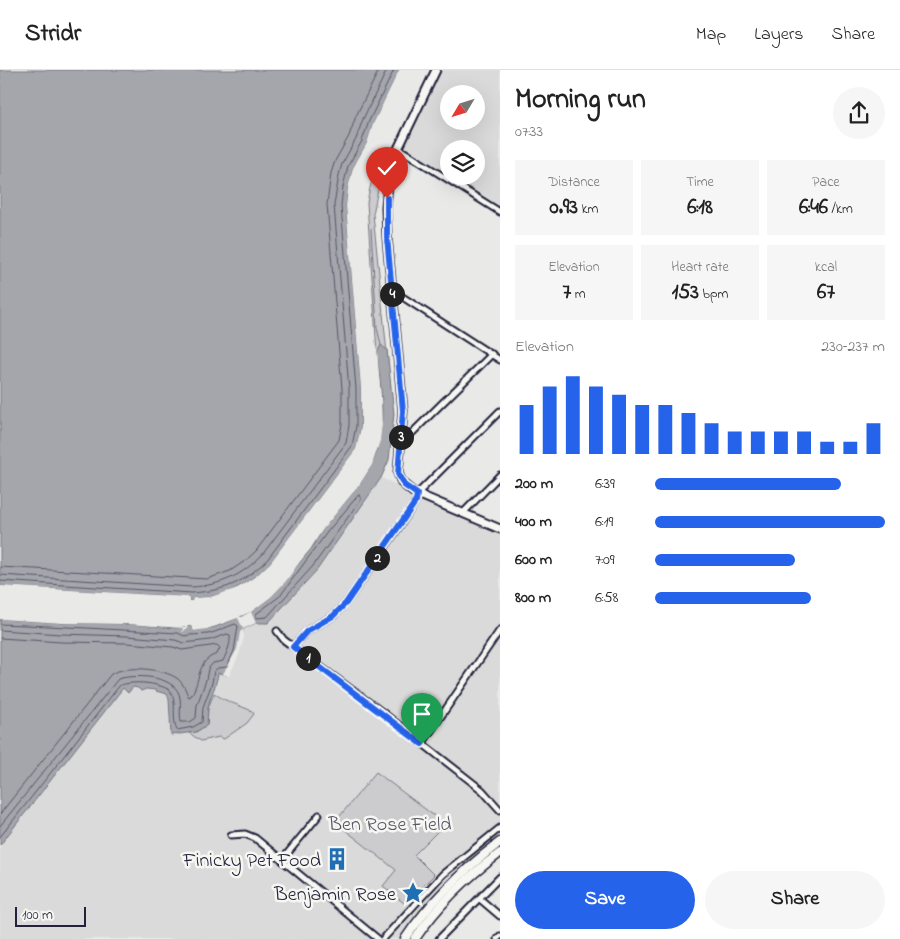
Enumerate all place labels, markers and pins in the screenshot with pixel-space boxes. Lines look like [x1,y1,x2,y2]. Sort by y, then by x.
pin [366,147,408,198]
pin: 4 [380,282,404,306]
pin: 3 [388,424,414,450]
pin: 2 [364,546,390,570]
pin: 1 [296,646,320,670]
pin [401,693,443,744]
building icon: Finicky Pet Food [324,846,350,872]
place label: Finicky Pet Food [182,847,321,876]
place icon: Benjamin Rose [400,880,426,906]
place label: Benjamin Rose [273,881,396,910]

